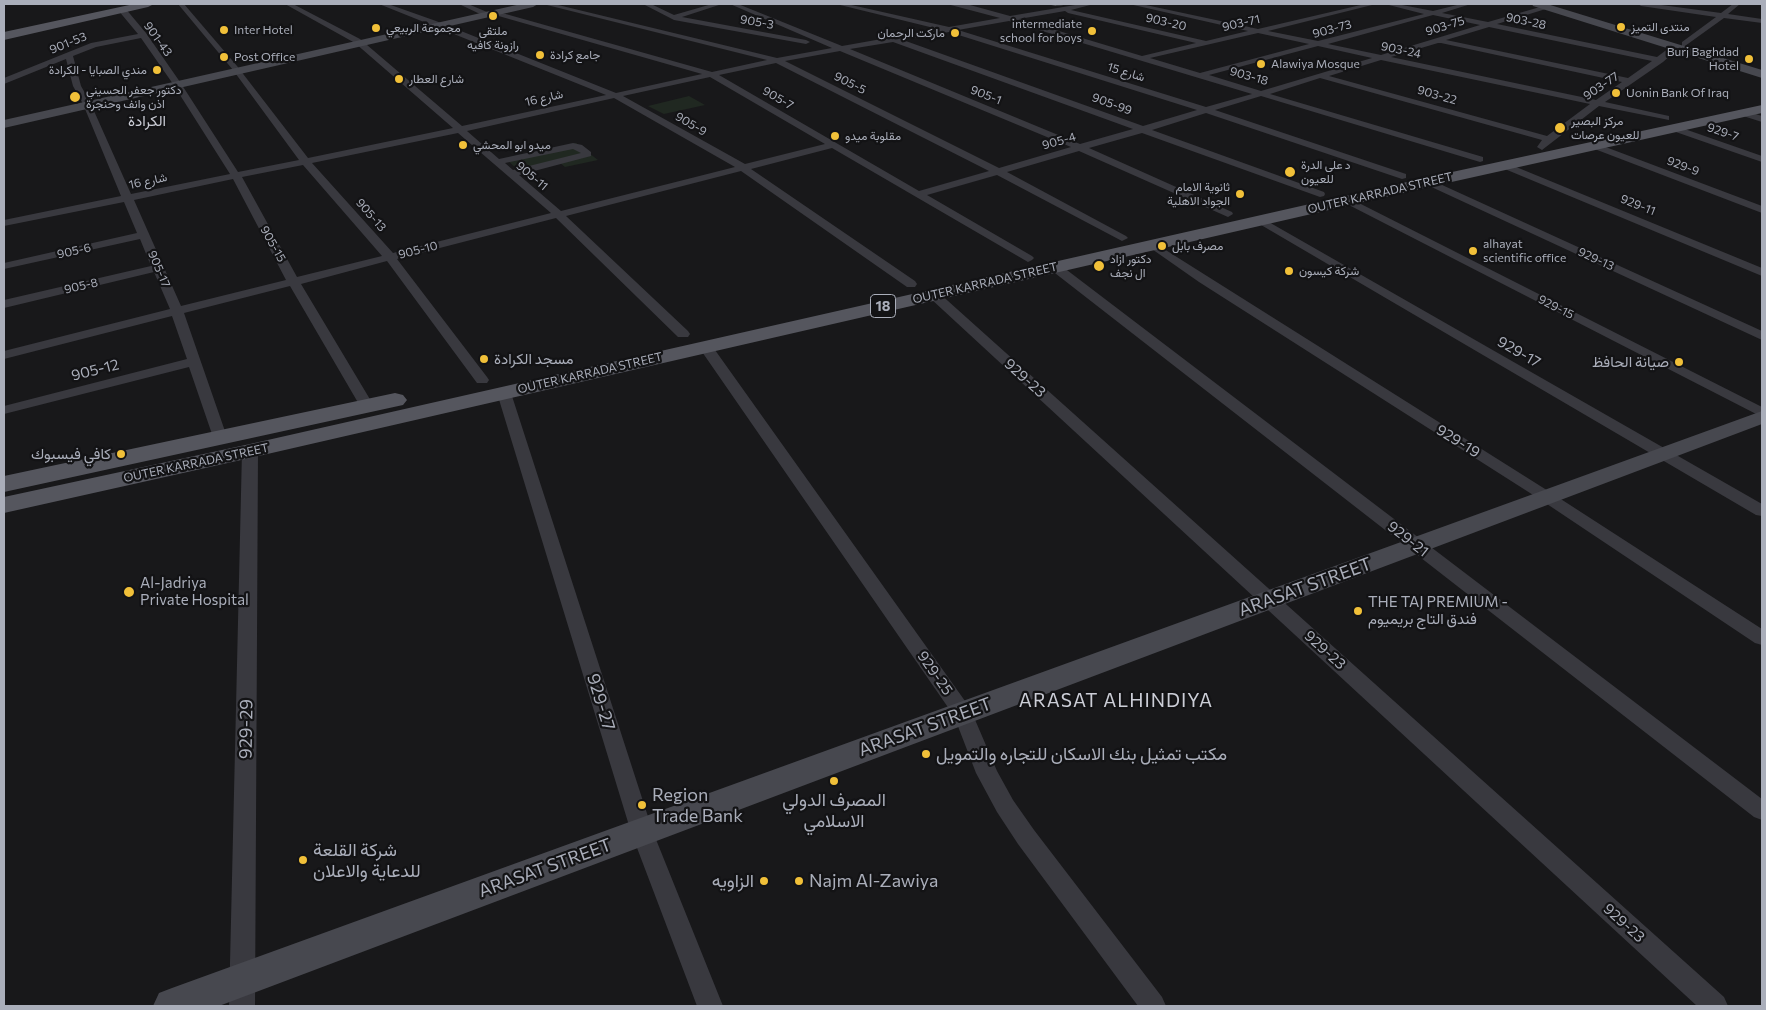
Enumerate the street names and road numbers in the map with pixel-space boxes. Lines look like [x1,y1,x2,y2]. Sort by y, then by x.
street label: 903-20 [1144,10,1188,34]
street label: 903-28 [1504,10,1548,32]
street label: 905-3 [739,12,775,32]
street label: 903-71 [1221,12,1261,34]
street label: 903-75 [1424,13,1466,39]
street label: 903-73 [1311,17,1353,41]
street label: 901-43 [141,19,175,59]
street label: 901-53 [47,29,89,57]
street label: 903-24 [1380,39,1422,61]
street label: شارع 15 [1106,59,1146,85]
street label: 903-18 [1228,64,1270,88]
street label: 905-5 [832,69,868,97]
street label: 903-77 [1581,69,1621,103]
street label: 905-1 [968,82,1004,108]
street label: 905-7 [760,83,796,113]
street label: 903-22 [1416,83,1458,107]
street label: شارع 16 [523,87,565,109]
street label: 905-99 [1090,90,1134,118]
street label: 905-9 [673,109,709,139]
street label: 929-7 [1705,120,1741,144]
street label: 905-4 [1041,129,1077,153]
street label: 929-9 [1665,153,1701,179]
street label: 905-11 [513,158,551,194]
street label: OUTER KARRADA STREET [1306,169,1454,217]
street label: شارع 16 [128,170,168,192]
street label: 929-11 [1618,191,1658,219]
street label: 905-13 [353,196,389,234]
street label: 905-15 [257,223,289,265]
street label: 905-10 [397,238,439,262]
street label: 905-6 [56,240,92,262]
street label: 929-13 [1576,244,1616,274]
street label: 905-17 [145,248,173,290]
street label: OUTER KARRADA STREET [911,259,1059,307]
street label: 905-8 [63,275,99,297]
street label: 929-15 [1536,292,1576,322]
road number: 18 [870,294,896,318]
street label: 929-17 [1494,332,1544,372]
street label: OUTER KARRADA STREET [516,349,664,397]
street label: 905-12 [69,355,121,385]
street label: 929-23 [1001,355,1049,401]
street label: 929-19 [1433,421,1483,461]
street label: OUTER KARRADA STREET [122,441,270,485]
street label: 929-21 [1384,517,1432,561]
street label: ARASAT STREET [1235,553,1375,621]
street label: 929-23 [1301,627,1349,673]
street label: 929-25 [913,647,957,699]
street label: 929-27 [582,671,620,733]
street label: ARASAT STREET [855,693,995,761]
street label: 929-29 [235,699,257,759]
street label: ARASAT STREET [475,834,615,902]
street label: 929-23 [1600,900,1648,946]

